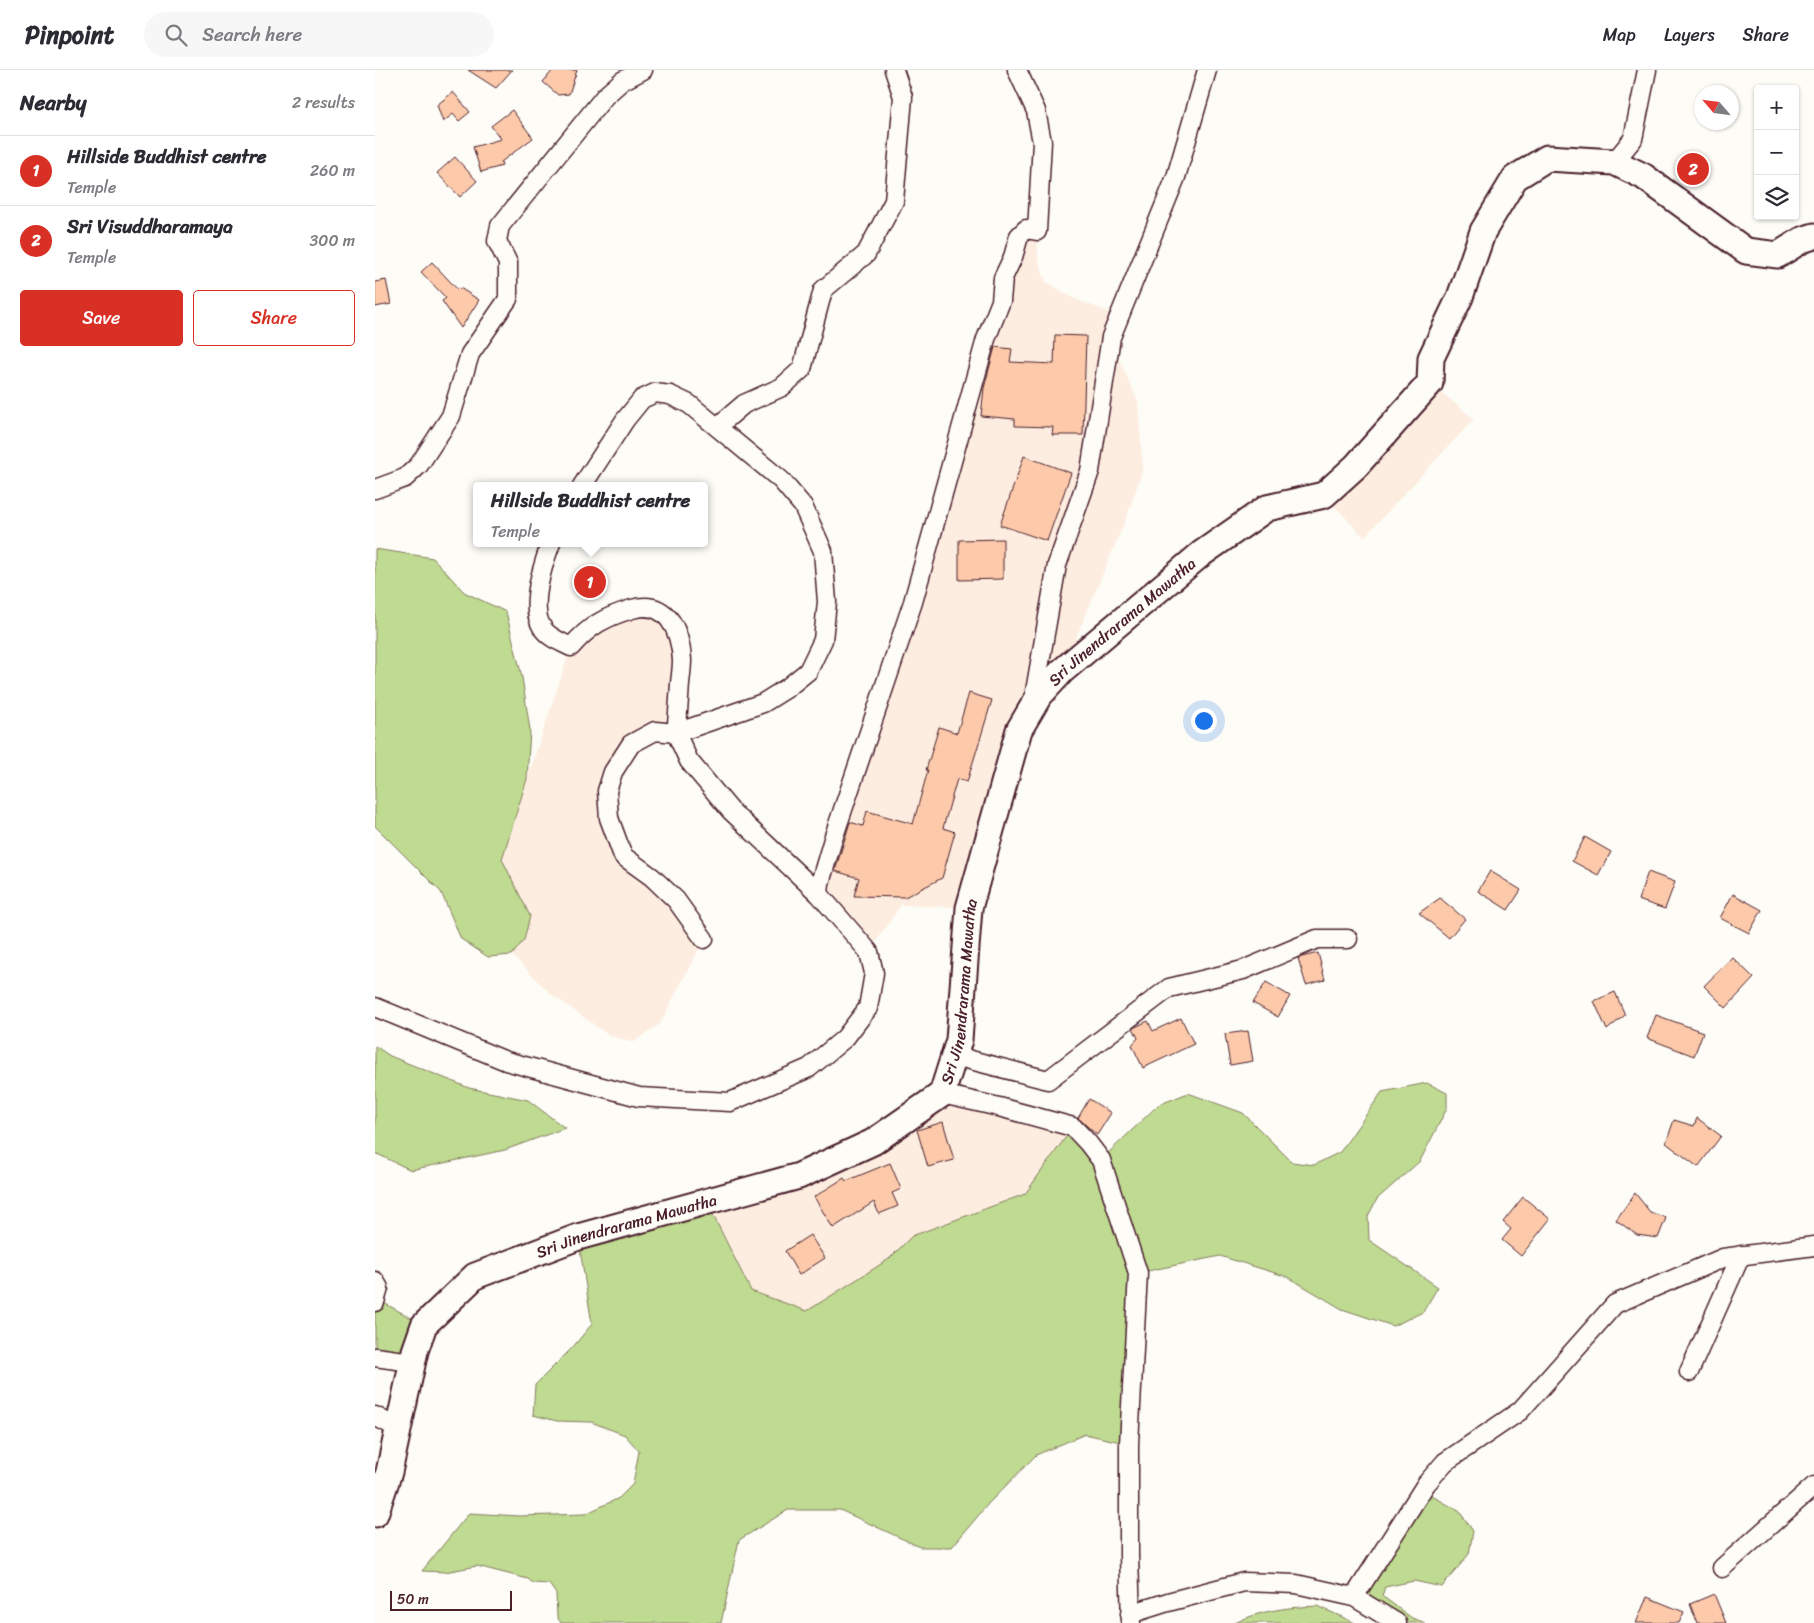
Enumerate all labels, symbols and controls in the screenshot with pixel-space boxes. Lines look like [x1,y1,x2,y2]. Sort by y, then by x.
search box [144,12,494,57]
text: Pinpoint [25,14,114,56]
text: Search here [202,18,302,51]
text: Map [1603,19,1636,51]
text: Layers [1664,19,1715,51]
text: Share [1743,19,1789,51]
icon: search [162,21,190,49]
text: Nearby [20,84,86,122]
north arrow [1694,85,1739,130]
map controls [1754,85,1799,220]
button: + [1754,85,1799,130]
text: 2 results [292,88,355,117]
button: − [1754,130,1799,175]
text: Hillside Buddhist centre [67,140,267,173]
pin: 2 [1677,150,1709,188]
text: 1 [33,156,39,185]
text: 260 m [310,156,355,185]
text: Temple [67,173,116,202]
button: layers [1754,175,1799,220]
text: Sri Visuddharamaya [67,210,233,243]
text: 2 [31,226,41,255]
text: 300 m [310,226,355,255]
text: Temple [67,243,116,272]
button: Save [20,290,183,346]
button: Share [193,290,355,346]
popup [473,482,708,547]
text: Hillside Buddhist centre [491,484,690,517]
text: Temple [491,517,540,546]
street label: Sri Jinendrarama Mawatha [1041,550,1203,693]
pin: 1 [574,563,606,601]
your location [1191,708,1217,734]
street label: Sri Jinendrarama Mawatha [932,895,986,1088]
street label: Sri Jinendrarama Mawatha [532,1185,720,1267]
text: 50 m [397,1587,429,1612]
scale bar [390,1588,513,1611]

